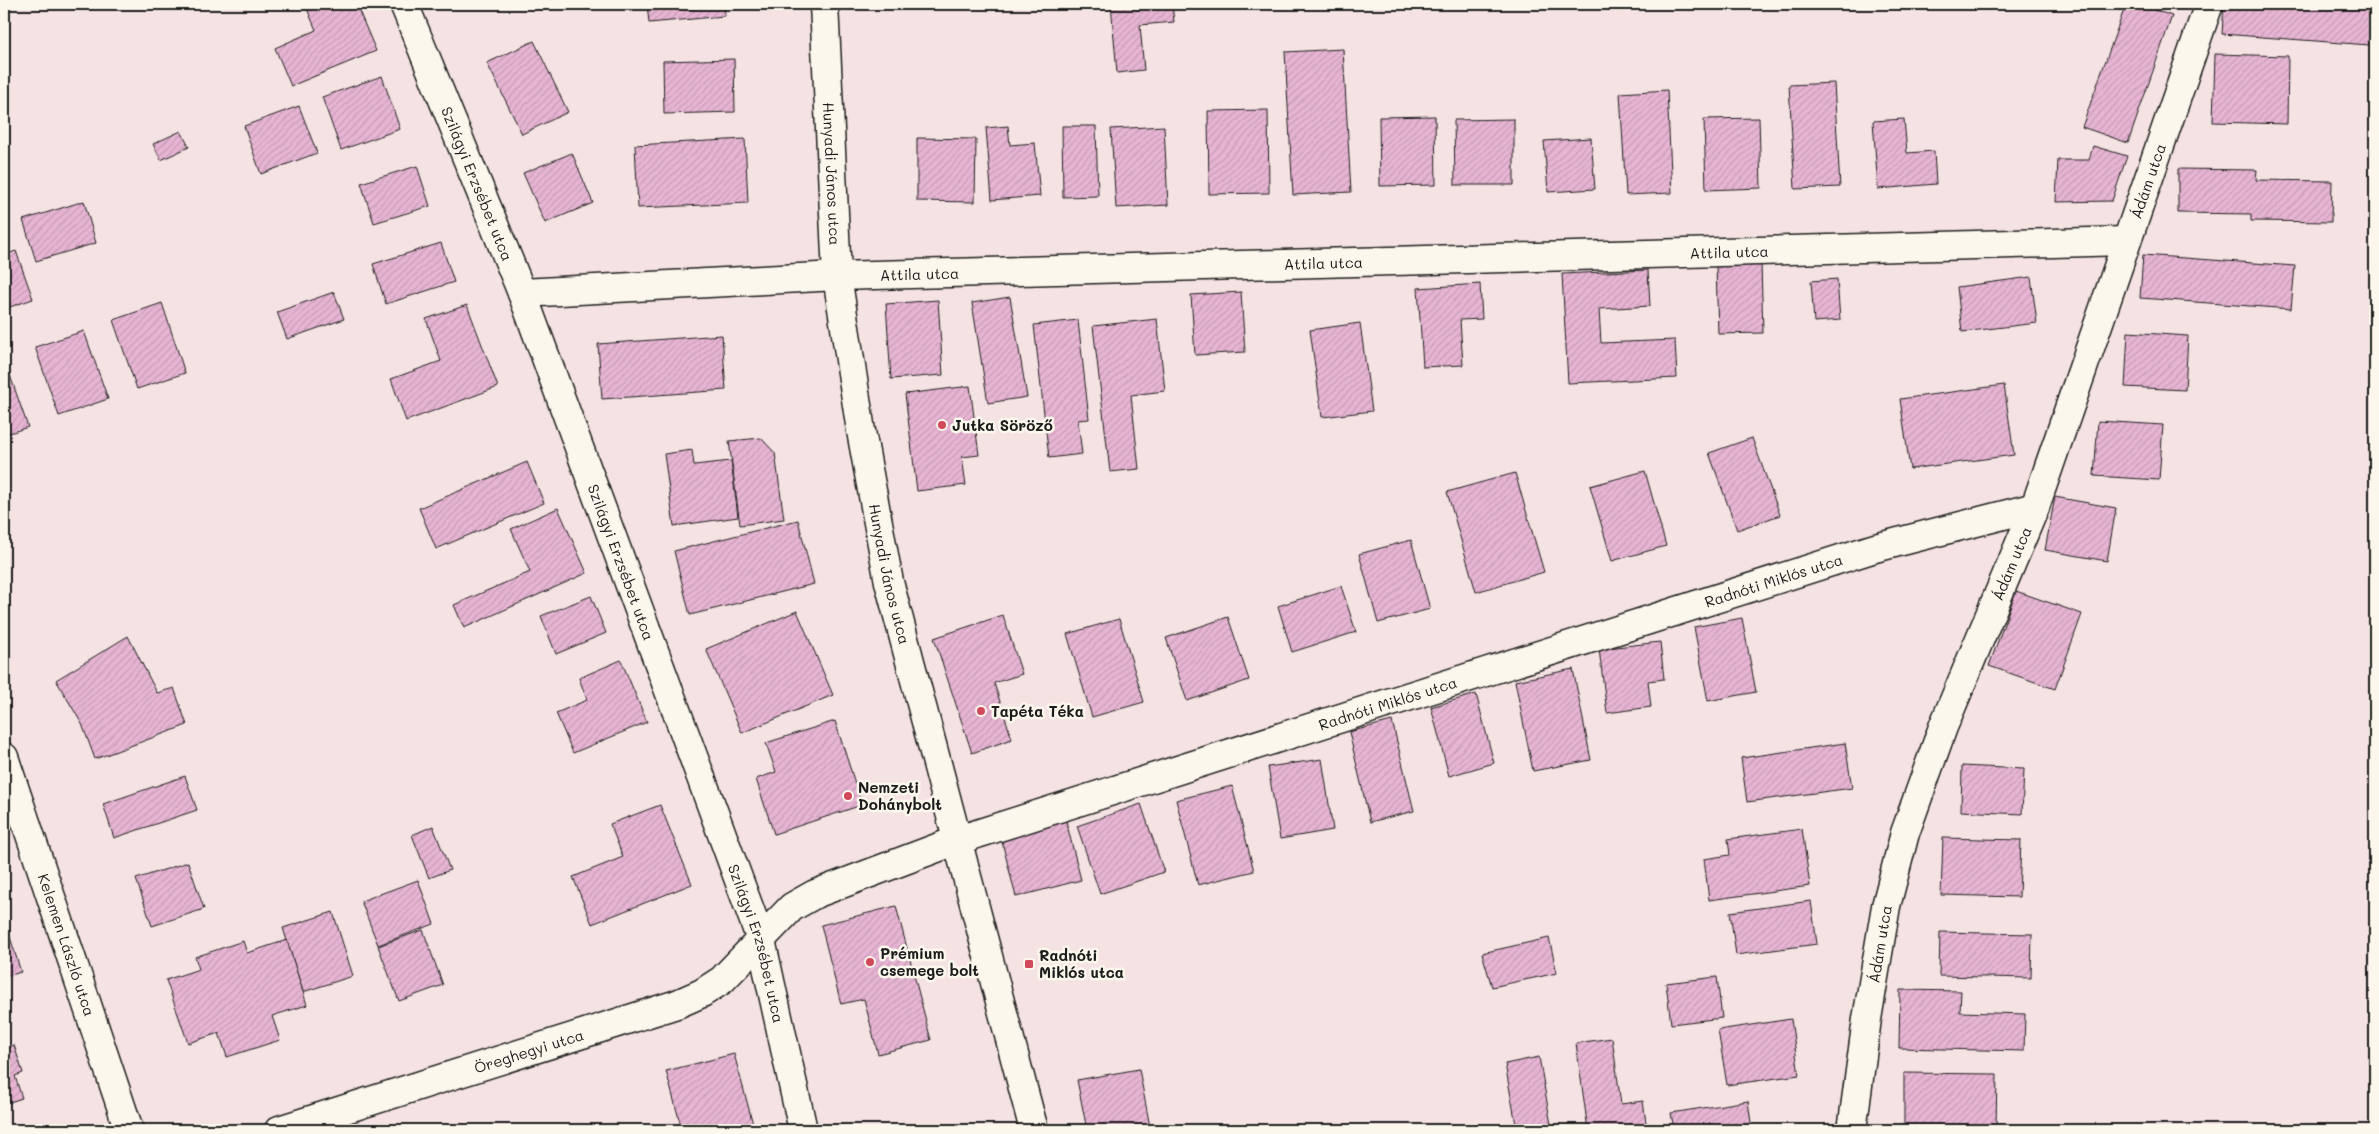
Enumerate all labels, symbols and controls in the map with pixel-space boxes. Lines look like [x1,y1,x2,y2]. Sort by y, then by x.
street label: Hunyadi János utca [819,102,846,246]
street label: Szilágyi Erzsébet utca [437,104,518,264]
street label: Ádám utca [2125,141,2170,221]
street label: Attila utca [1689,241,1769,263]
street label: Attila utca [1284,252,1363,274]
street label: Attila utca [880,263,959,285]
place label: Jutka Söröző [952,415,1053,435]
marker: Jutka Söröző [936,419,948,431]
street label: Szilágyi Erzsébet utca [583,481,659,643]
street label: Hunyadi János utca [865,502,915,646]
street label: Ádám utca [1987,523,2036,603]
street label: Radnóti Miklós utca [1702,549,1845,612]
street label: Radnóti Miklós utca [1316,672,1459,735]
place label: Tapéta Téka [991,701,1084,721]
marker: Tapéta Téka [975,705,987,717]
place label: Nemzeti Dohánybolt [858,777,942,814]
marker: Nemzeti Dohánybolt [842,790,854,802]
street label: Szilágyi Erzsébet utca [724,861,789,1025]
street label: Kelemen László utca [34,871,100,1019]
street label: Ádám utca [1863,904,1896,984]
place label: Prémium csemege bolt [880,943,979,980]
place label: Radnóti Miklós utca [1039,945,1124,982]
marker: Prémium csemege bolt [864,956,876,968]
marker: Radnóti Miklós utca [1023,958,1035,970]
street label: Öreghegyi utca [471,1024,586,1078]

